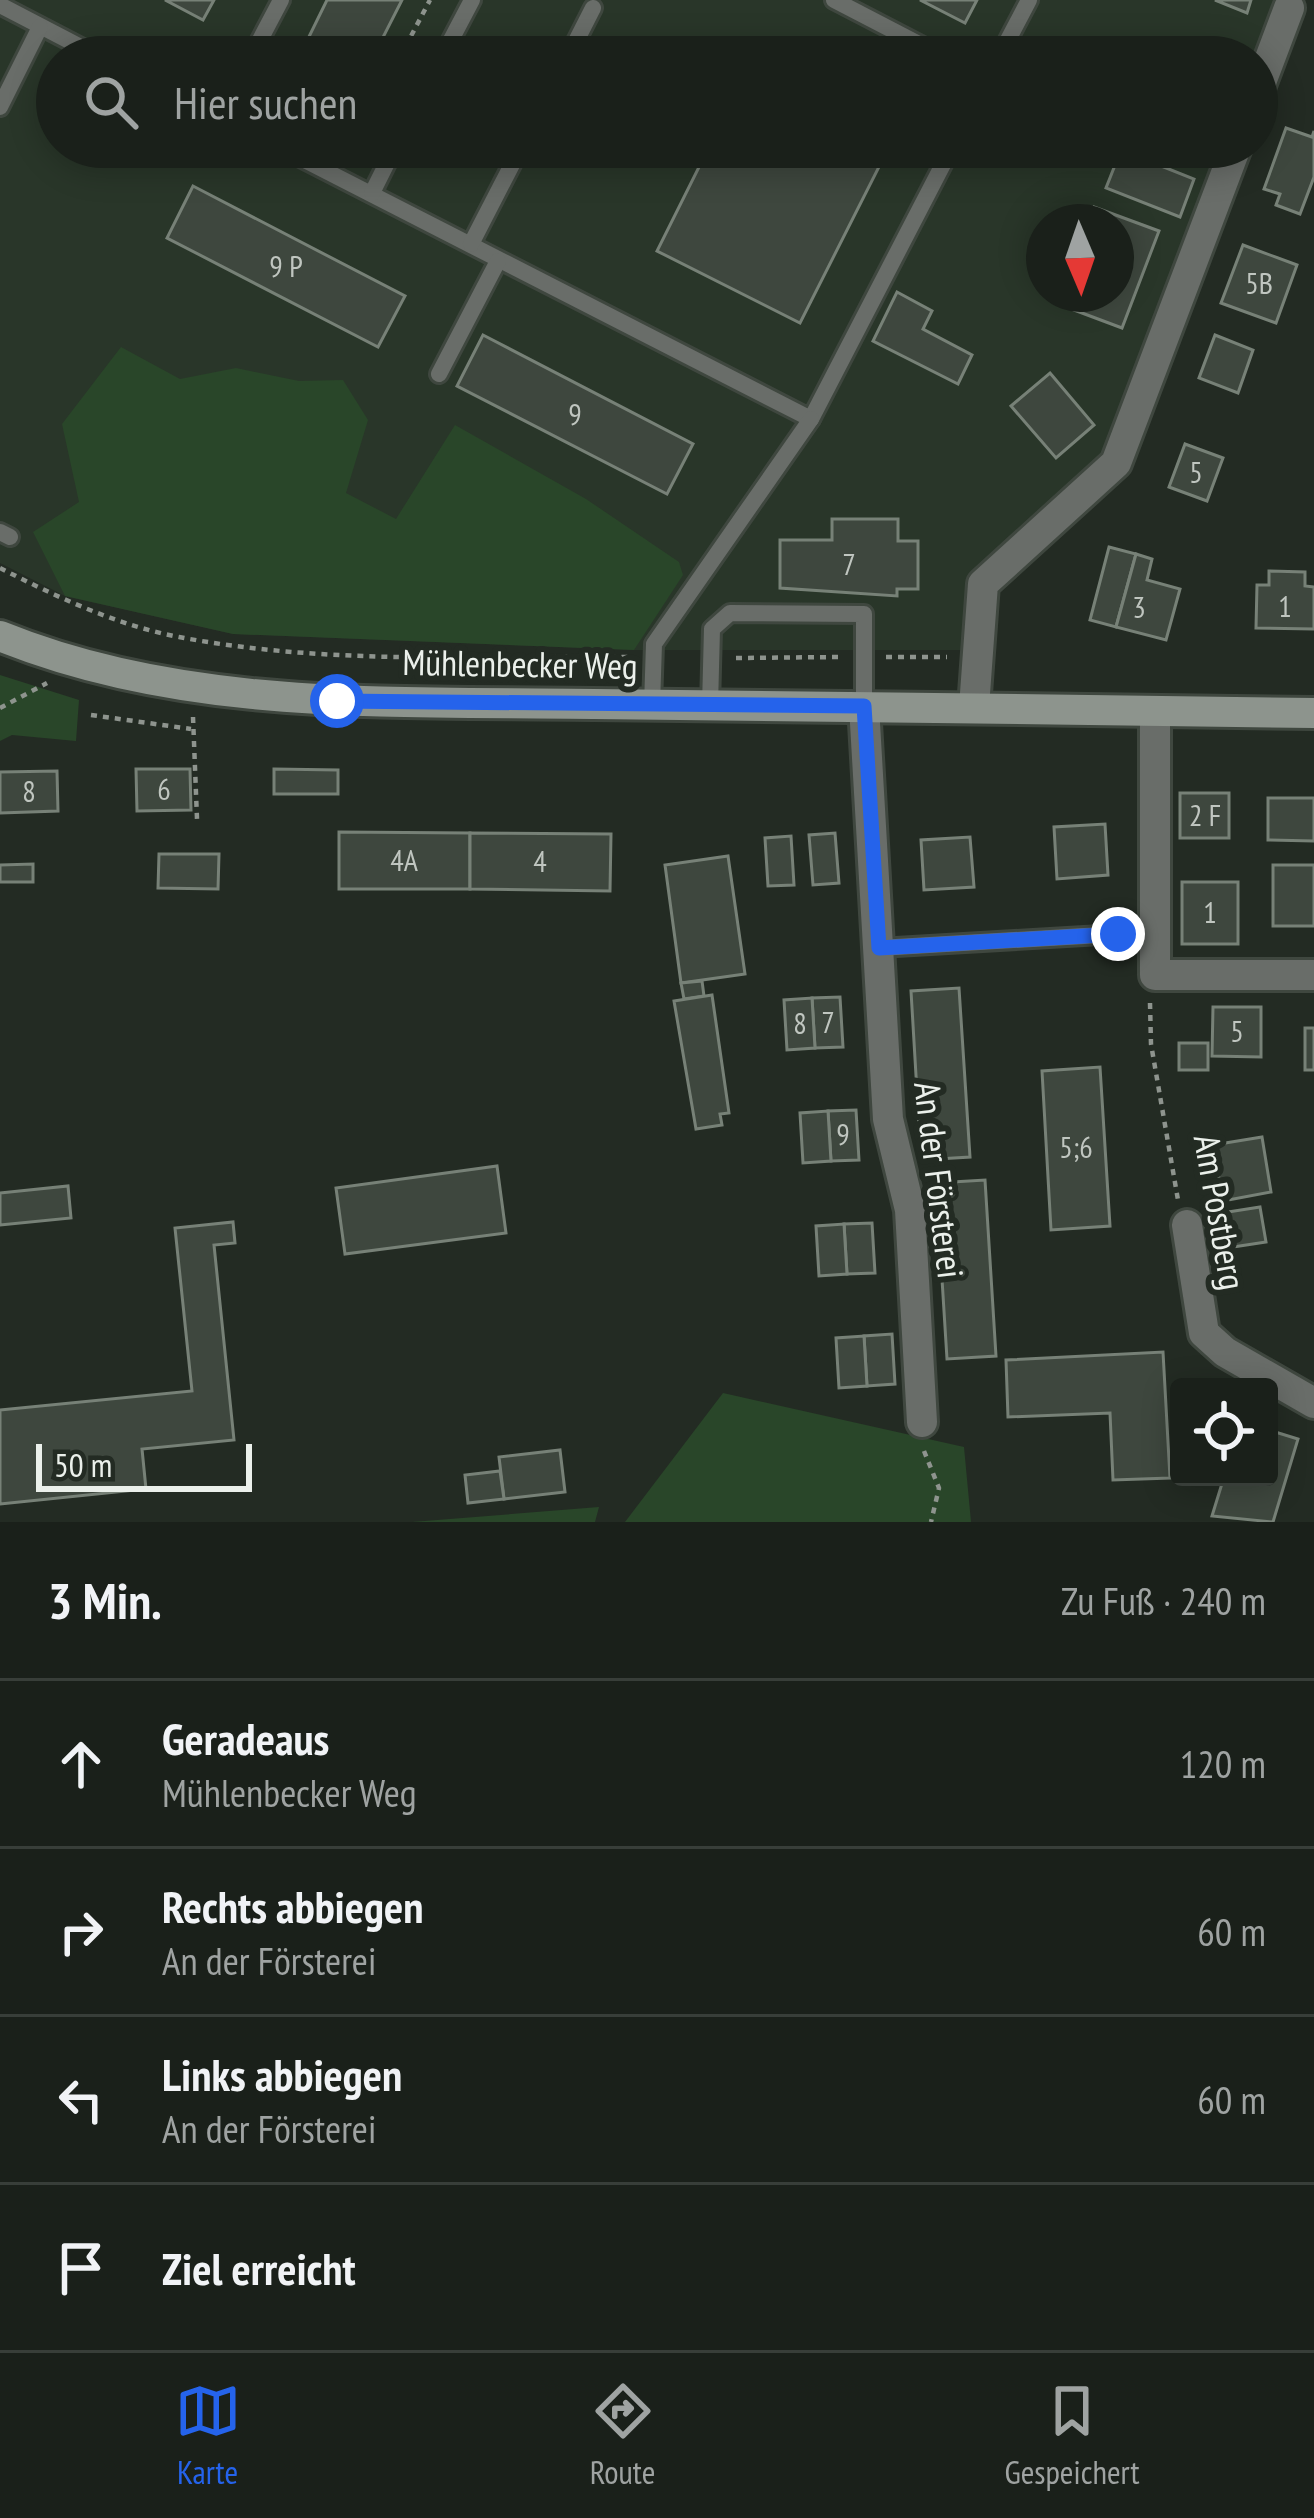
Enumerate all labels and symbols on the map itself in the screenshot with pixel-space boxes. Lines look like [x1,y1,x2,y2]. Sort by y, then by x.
north arrow [1026,204,1134,312]
house number: 9 P [269,246,303,285]
house number: 5B [1245,263,1273,302]
house number: 9 [568,394,582,433]
house number: 5 [1189,452,1203,491]
house number: 7 [842,544,856,583]
house number: 1 [1278,586,1292,625]
house number: 3 [1132,587,1146,626]
street label: Mühlenbecker Weg [402,638,638,689]
route start [310,674,364,728]
house number: 6 [157,769,171,808]
house number: 8 [22,771,36,810]
house number: 2 F [1189,795,1221,834]
house number: 4A [390,840,419,879]
house number: 4 [533,841,547,880]
house number: 1 [1203,892,1217,931]
route end [1091,907,1145,961]
house number: 7 [821,1002,835,1041]
house number: 8 [793,1003,807,1042]
house number: 5 [1230,1011,1244,1050]
street label: An der Försterei [904,1079,975,1281]
house number: 9 [836,1114,850,1153]
house number: 5;6 [1059,1127,1093,1166]
street label: Am Postberg [1184,1131,1257,1293]
scale bar [36,1438,252,1491]

